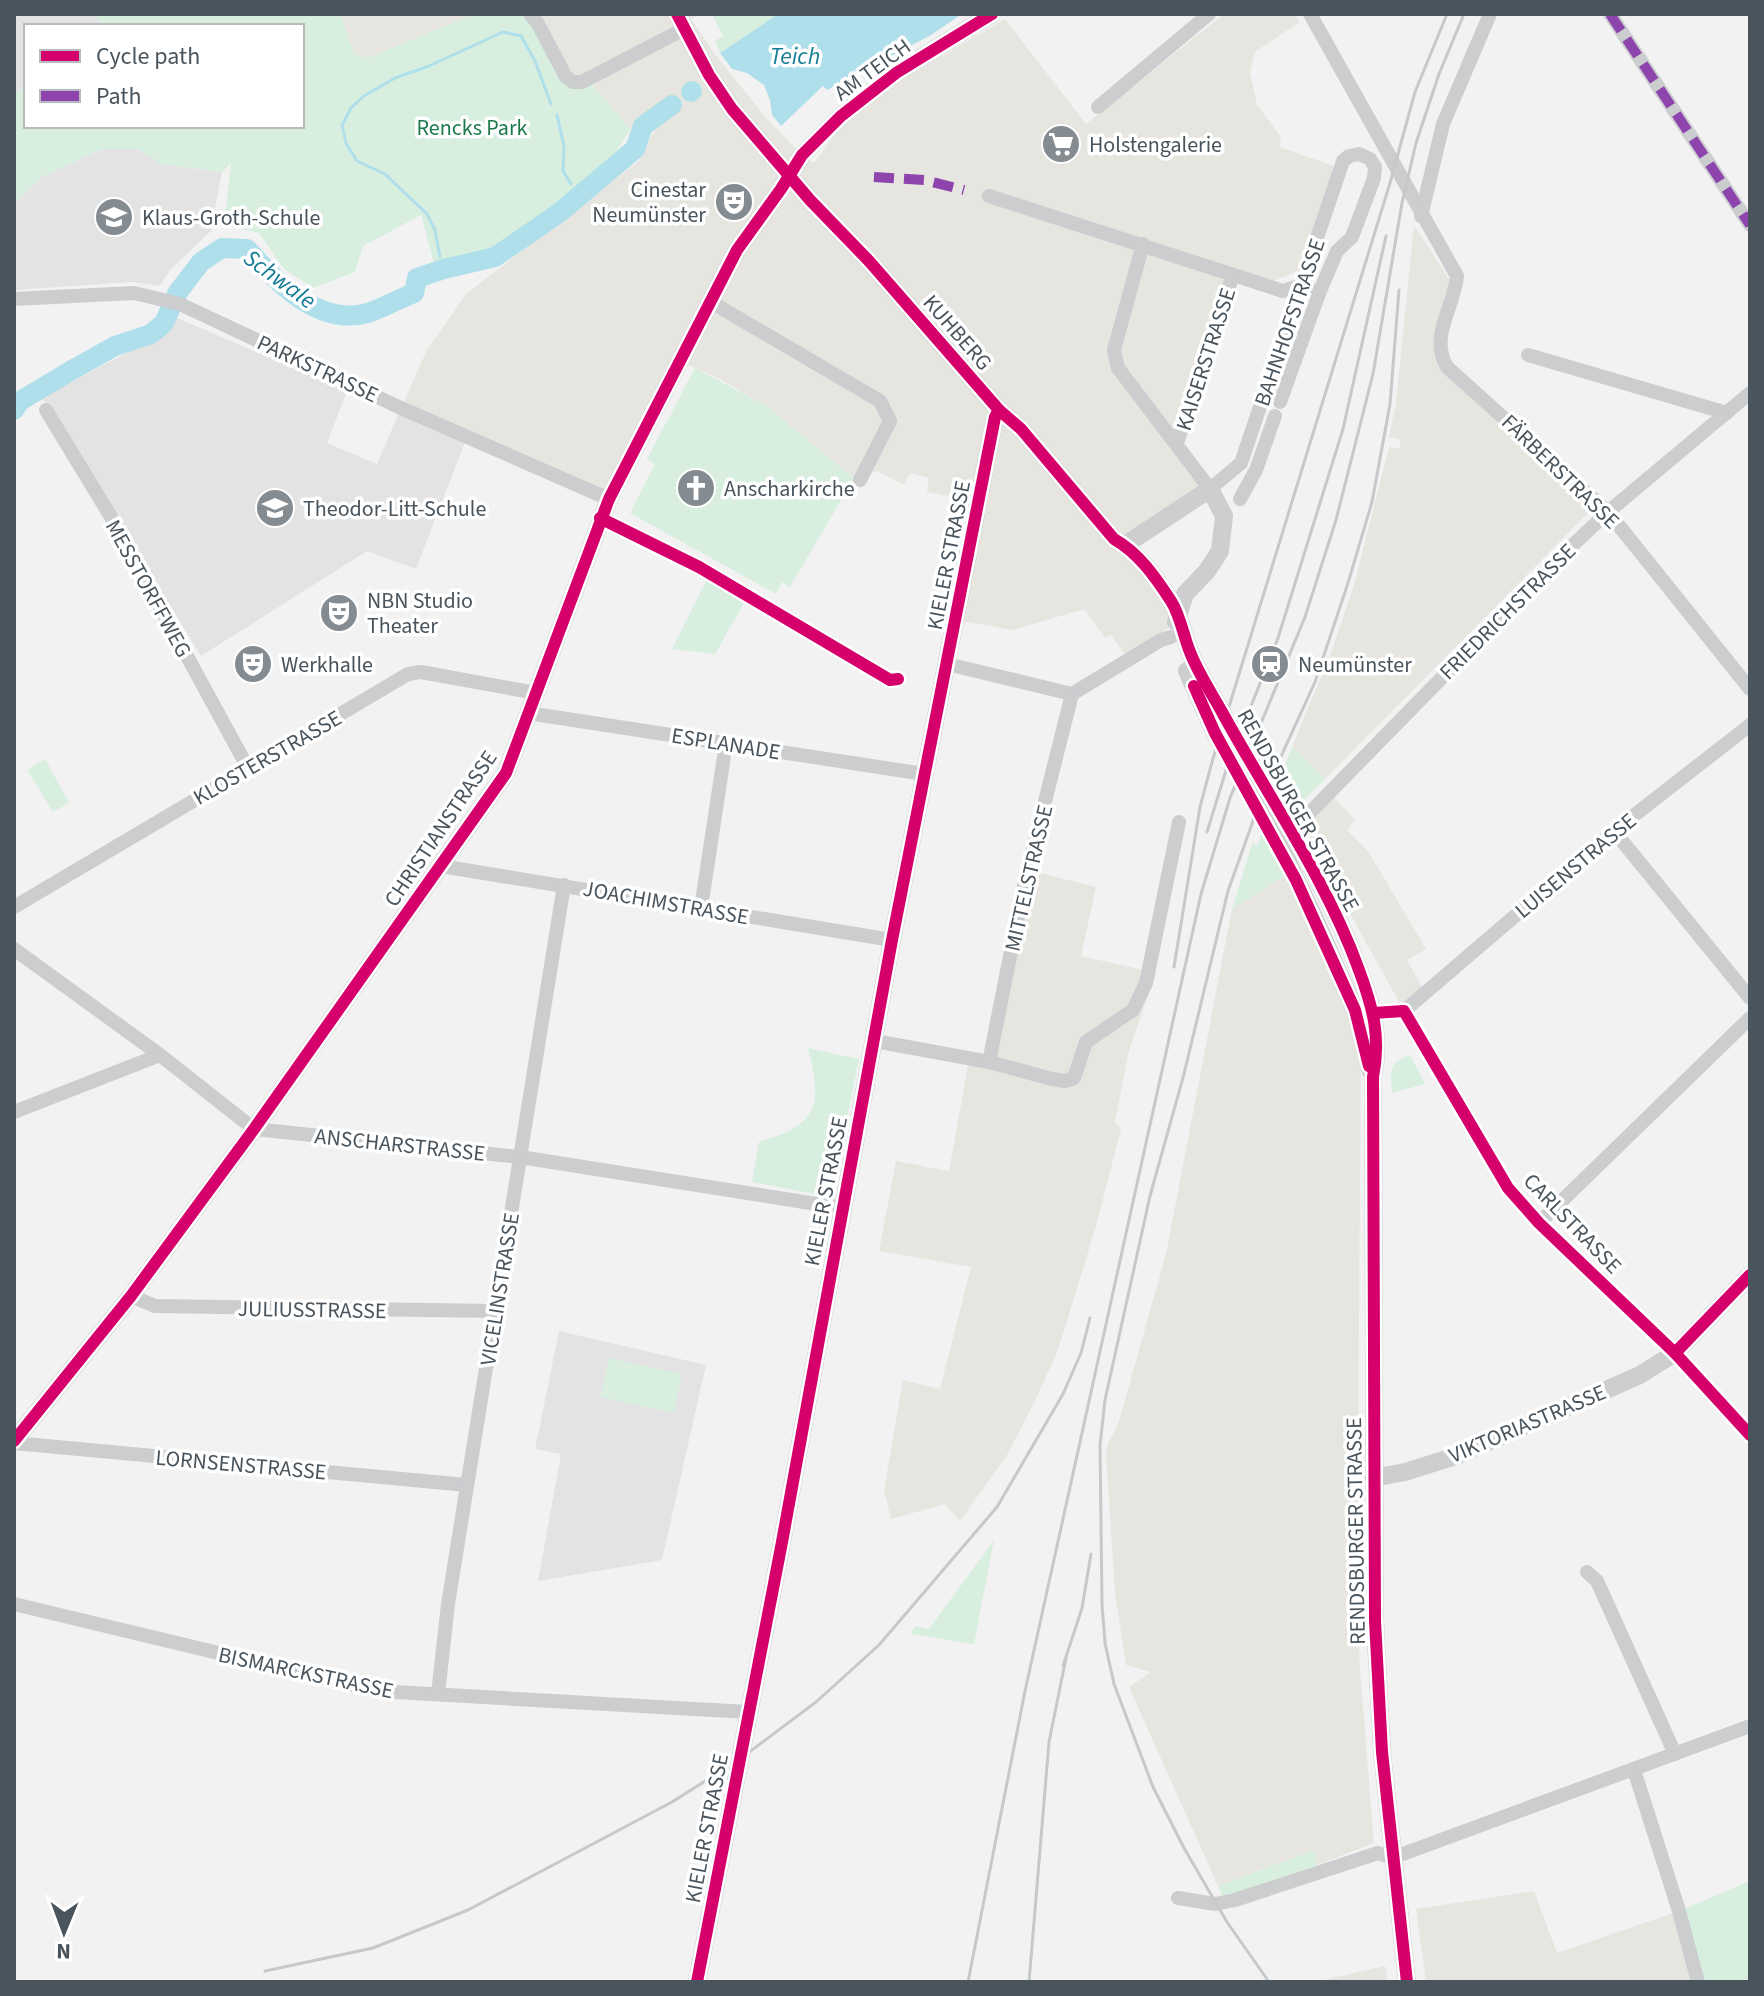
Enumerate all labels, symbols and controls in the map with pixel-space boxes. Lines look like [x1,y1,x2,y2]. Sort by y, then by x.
legend [24,24,304,128]
street label: AM TEICH [827,31,918,109]
text: Cycle path [96,39,200,74]
water label: Teich [770,39,820,74]
text: Path [96,79,142,114]
park label: Rencks Park [417,112,528,144]
supermarket icon: Holstengalerie [1040,123,1082,165]
place label: Holstengalerie [1089,129,1222,161]
place label: Cinestar Neumünster [592,174,706,231]
theatre icon: Cinestar Neumünster [713,181,755,223]
school or university icon: Klaus-Groth-Schule [93,196,135,238]
place label: Klaus-Groth-Schule [142,202,320,234]
street label: BAHNHOFSTRASSE [1246,234,1334,410]
water label: Schwale [236,241,323,318]
street label: KAISERSTRASSE [1168,284,1244,435]
street label: KUHBERG [915,288,999,378]
street label: PARKSTRASSE [252,327,384,411]
street label: FÄRBERSTRASSE [1494,407,1627,537]
church icon: Anscharkirche [675,467,717,509]
place label: Anscharkirche [724,473,855,505]
street label: KIELER STRASSE [919,478,979,633]
school or university icon: Theodor-Litt-Schule [254,487,296,529]
place label: Theodor-Litt-Schule [303,493,486,525]
street label: MESSTORFFWEG [97,514,199,663]
street label: FRIEDRICHSTRASSE [1432,536,1583,687]
place label: NBN Studio Theater [367,585,473,642]
theatre icon: NBN Studio Theater [318,592,360,634]
theatre icon: Werkhalle [232,643,274,685]
station icon: Neumünster [1249,643,1291,685]
place label: Werkhalle [281,649,373,681]
place label: Neumünster [1298,649,1412,681]
street label: KLOSTERSTRASSE [187,702,348,813]
street label: RENDSBURGER STRASSE [1229,703,1367,918]
street label: ESPLANADE [669,720,783,768]
street label: CHRISTIANSTRASSE [377,744,505,913]
street label: MITTELSTRASSE [997,802,1061,955]
street label: LUISENSTRASSE [1508,805,1643,926]
street label: JOACHIMSTRASSE [581,873,751,933]
street label: KIELER STRASSE [796,1114,856,1269]
street label: ANSCHARSTRASSE [313,1120,487,1170]
street label: CARLSTRASSE [1516,1166,1629,1281]
street label: VICELINSTRASSE [472,1210,528,1368]
street label: JULIUSSTRASSE [237,1293,387,1327]
street label: VIKTORIASTRASSE [1444,1376,1611,1471]
street label: RENDSBURGER STRASSE [1338,1417,1374,1645]
street label: LORNSENSTRASSE [154,1442,328,1488]
street label: BISMARCKSTRASSE [215,1639,396,1707]
street label: KIELER STRASSE [677,1751,737,1906]
north arrow [24,1892,104,1972]
text: N [56,1935,71,1967]

